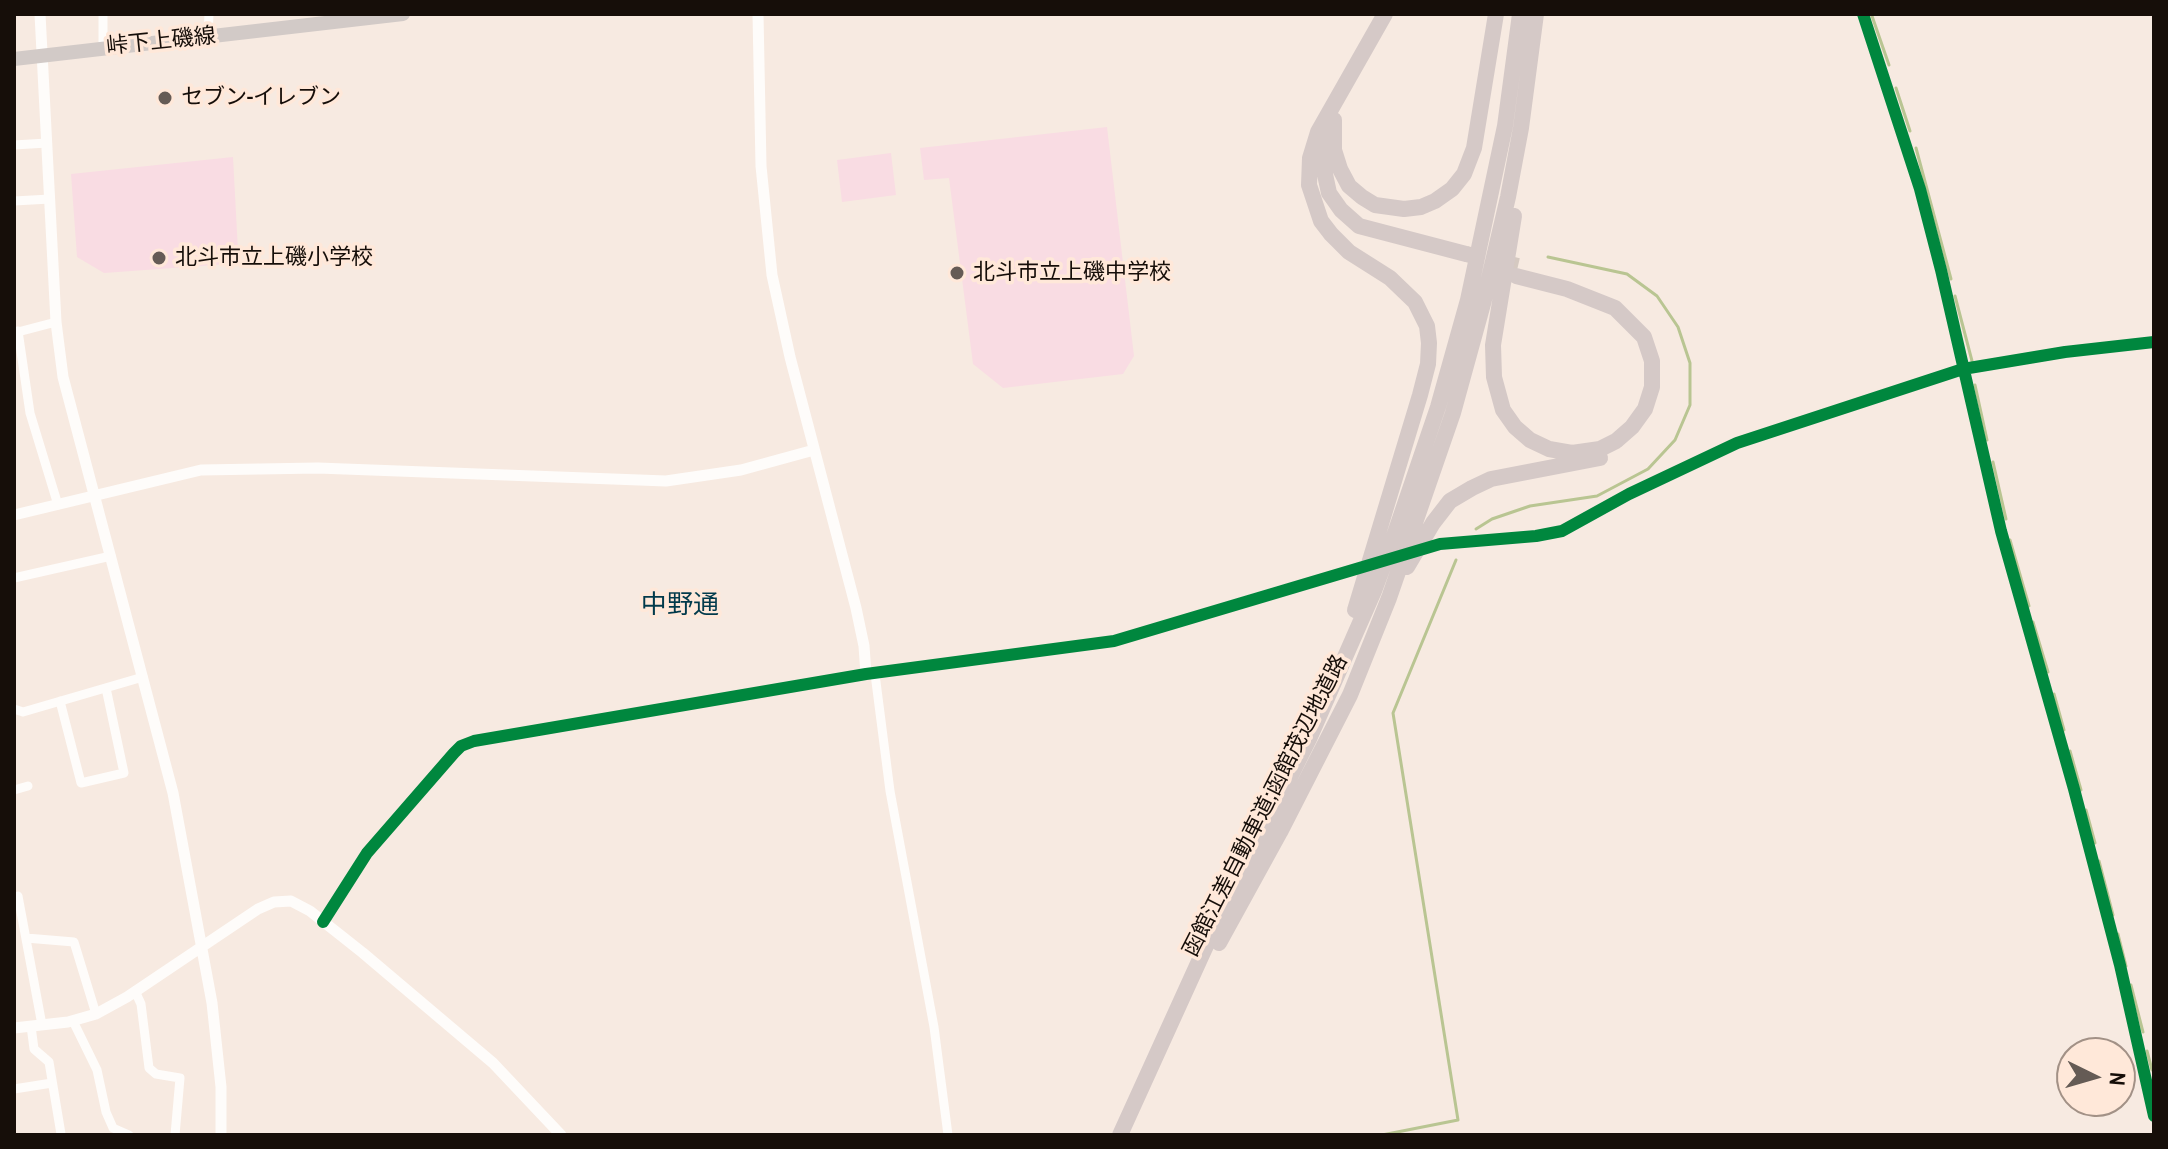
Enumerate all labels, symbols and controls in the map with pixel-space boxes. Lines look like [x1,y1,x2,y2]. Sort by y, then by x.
street label: 峠下上磯線 [105,23,217,61]
place label: セブン-イレブン [181,85,341,111]
marker: セブン-イレブン [156,89,174,107]
place label: 北斗市立上磯小学校 [175,245,373,271]
marker: 北斗市立上磯小学校 [150,249,168,267]
place label: 北斗市立上磯中学校 [973,260,1171,286]
marker: 北斗市立上磯中学校 [948,264,966,282]
district label: 中野通 [641,590,719,622]
street label: 函館江差自動車道;函館茂辺地道路 [1178,651,1354,961]
north arrow [2056,1037,2136,1117]
text: N [2102,1071,2133,1087]

